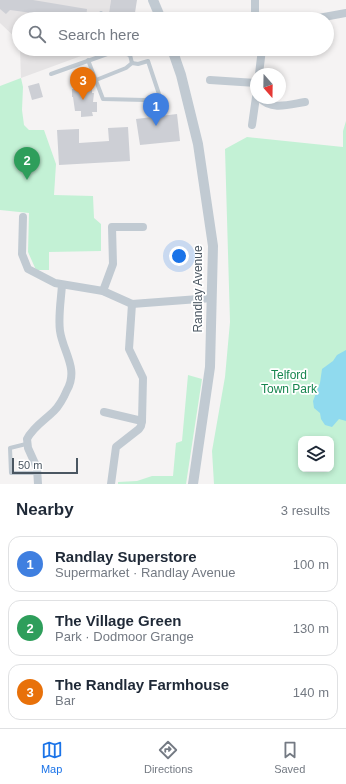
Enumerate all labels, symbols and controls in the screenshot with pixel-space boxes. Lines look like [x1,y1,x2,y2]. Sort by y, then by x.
search box [12,12,334,56]
icon: search [26,23,48,45]
text: Search here [58,26,140,43]
pin: 3 [70,67,96,100]
north arrow [250,68,286,104]
pin: 1 [143,93,169,126]
pin: 2 [14,147,40,180]
street label: Randlay Avenue [191,245,205,333]
your location [169,246,189,266]
park label: Telford Town Park [261,368,318,396]
map controls [298,436,334,472]
button: layers [298,436,334,472]
scale bar [12,456,78,475]
text: 50 m [18,459,42,471]
text: Nearby [16,500,74,519]
text: 3 results [281,503,330,518]
text: Randlay Superstore [55,548,197,565]
text: 1 [26,557,34,572]
text: 100 m [293,557,329,572]
text: Supermarket · Randlay Avenue [55,565,235,580]
text: The Village Green [55,612,181,629]
text: 2 [26,621,34,636]
text: 130 m [293,621,329,636]
text: Park · Dodmoor Grange [55,629,194,644]
text: The Randlay Farmhouse [55,676,229,693]
text: 3 [26,685,34,700]
text: 140 m [293,685,329,700]
text: Bar [55,693,75,708]
tab: Map [41,739,63,775]
tab: Directions [144,739,193,775]
tab: Saved [274,739,305,775]

